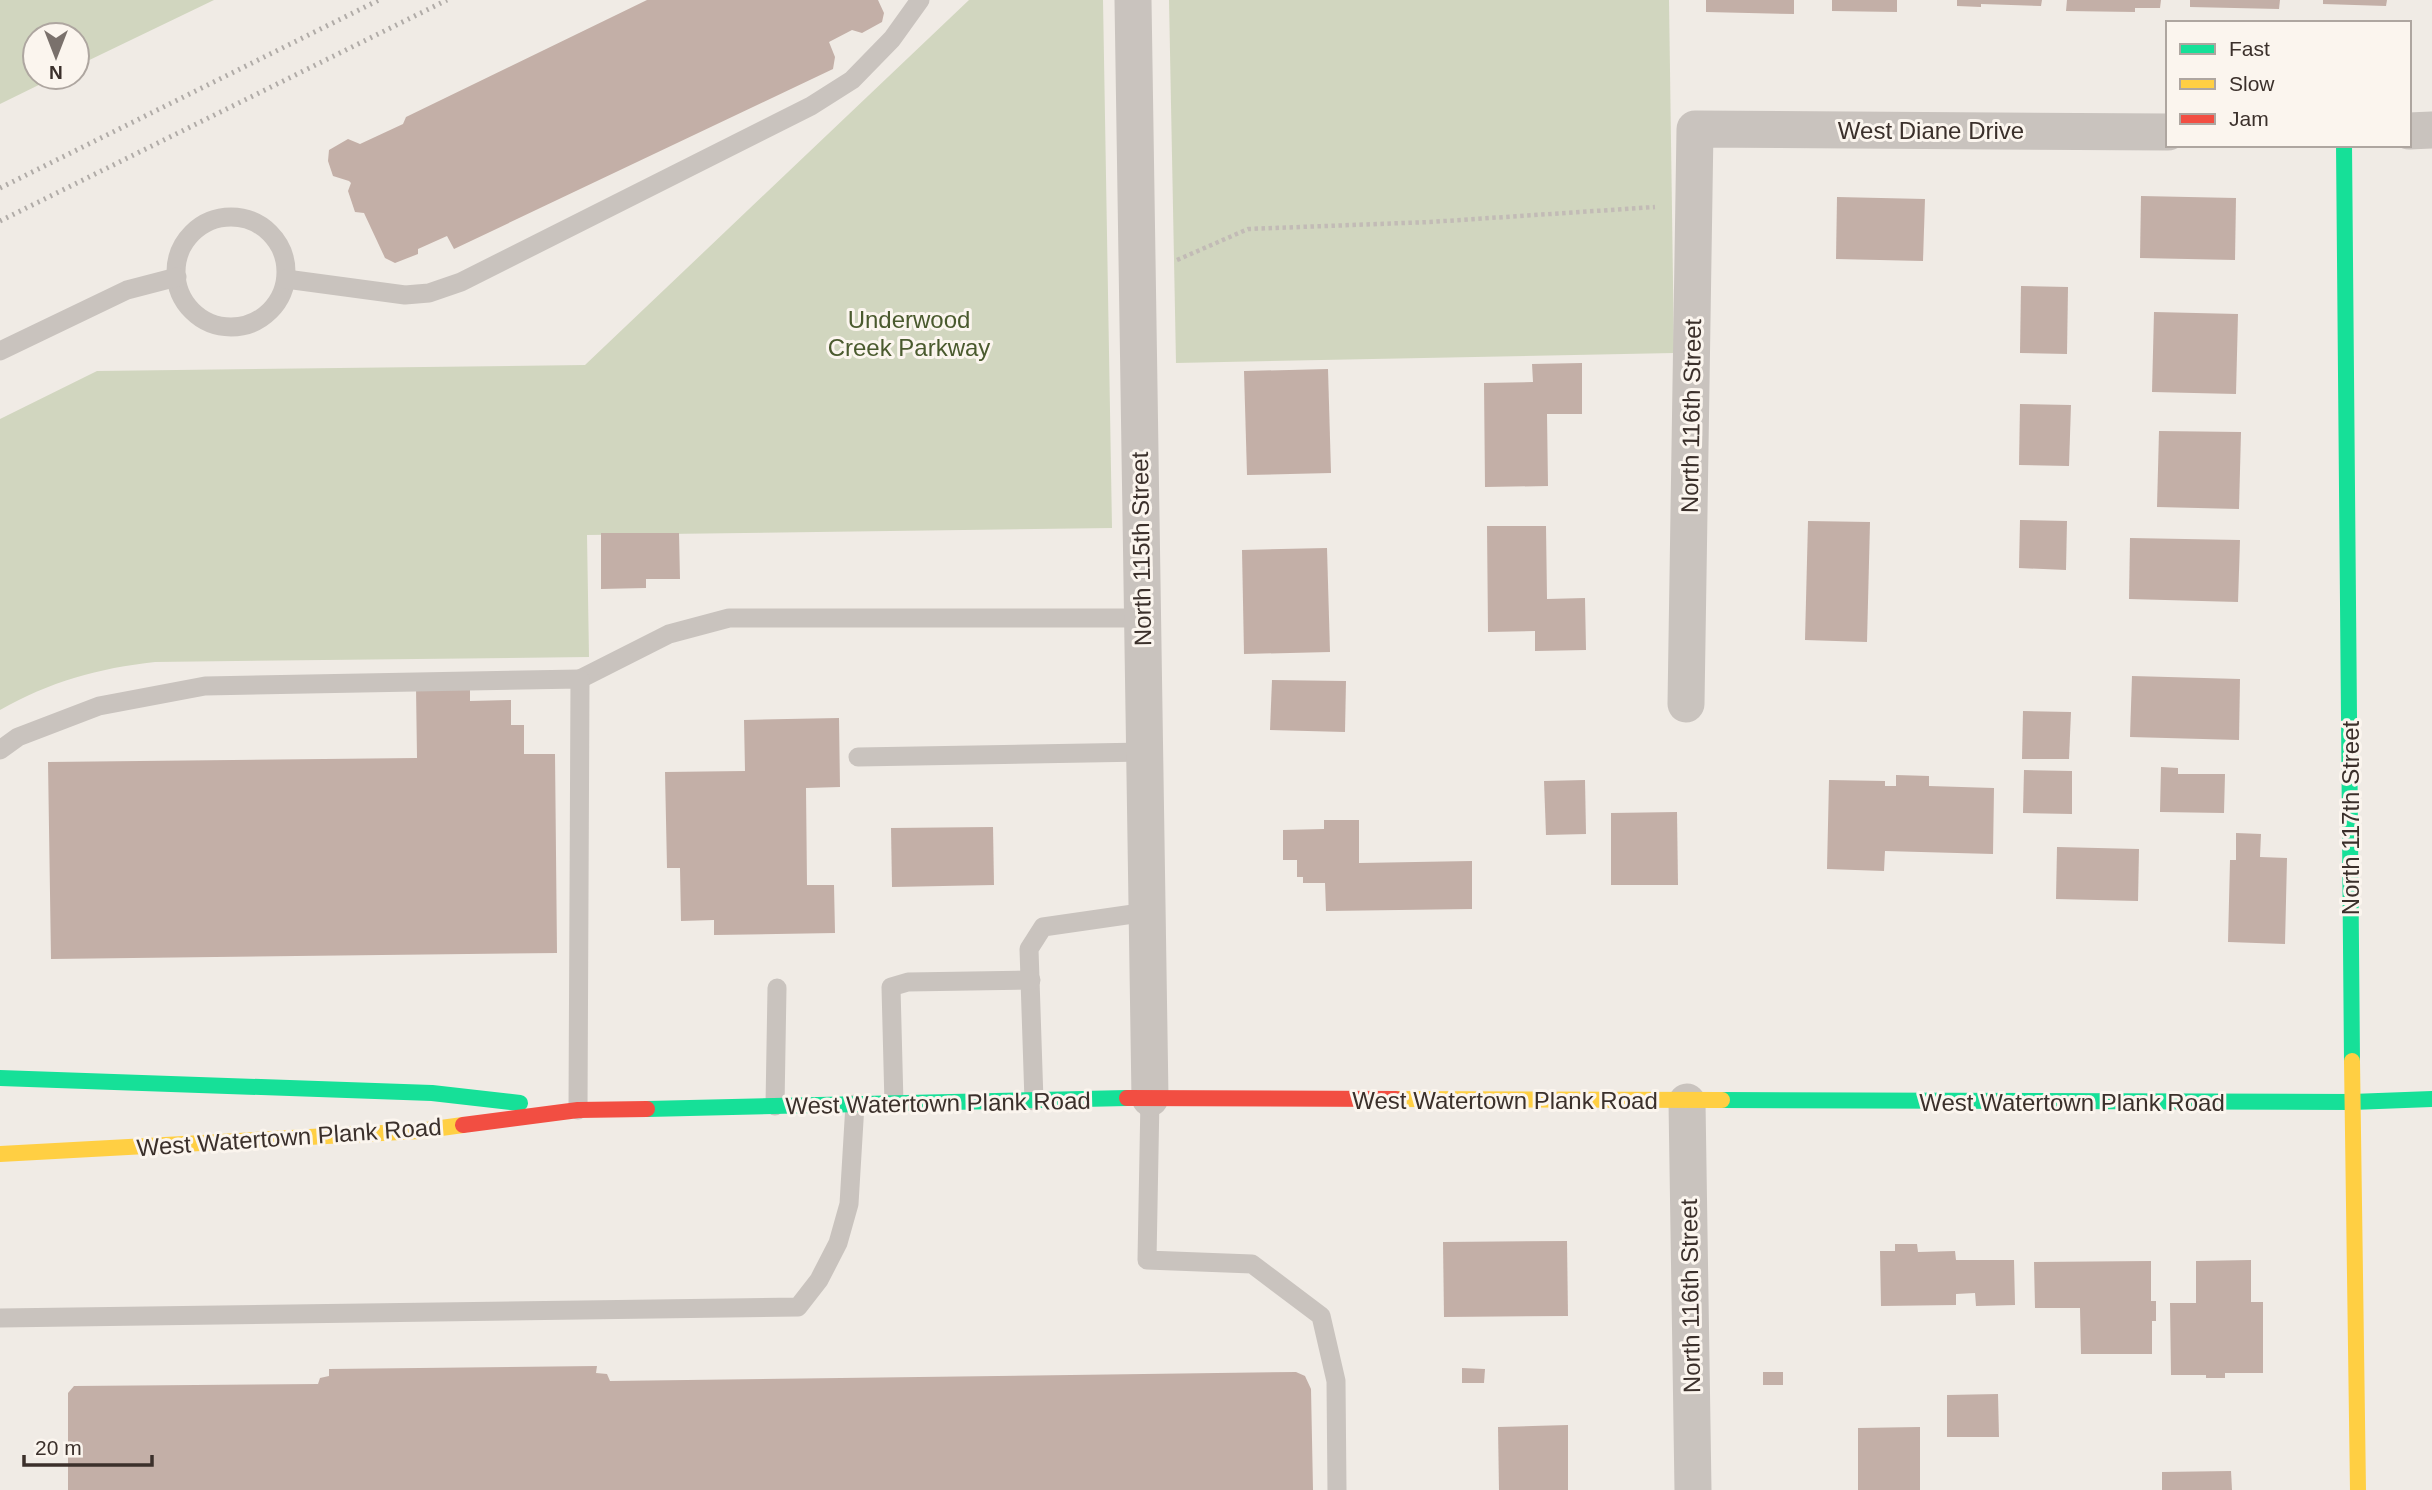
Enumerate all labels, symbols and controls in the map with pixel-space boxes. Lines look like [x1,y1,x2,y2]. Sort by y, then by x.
north arrow [21,21,91,91]
legend [2166,21,2411,147]
text: Fast [2229,37,2270,60]
text: N [49,62,63,83]
text: Slow [2229,72,2275,95]
text: Jam [2229,107,2269,130]
street label: West Diane Drive [1838,117,2024,144]
park label: Underwood Creek Parkway [828,306,990,361]
street label: North 116th Street [1676,318,1706,513]
street label: North 115th Street [1126,451,1156,646]
street label: North 117th Street [2337,721,2364,915]
street label: West Watertown Plank Road [785,1087,1091,1119]
street label: West Watertown Plank Road [1352,1087,1658,1114]
street label: West Watertown Plank Road [1919,1089,2225,1116]
street label: West Watertown Plank Road [136,1113,442,1161]
street label: North 116th Street [1675,1198,1705,1393]
scale bar [24,1424,152,1468]
text: 20 m [35,1436,82,1459]

